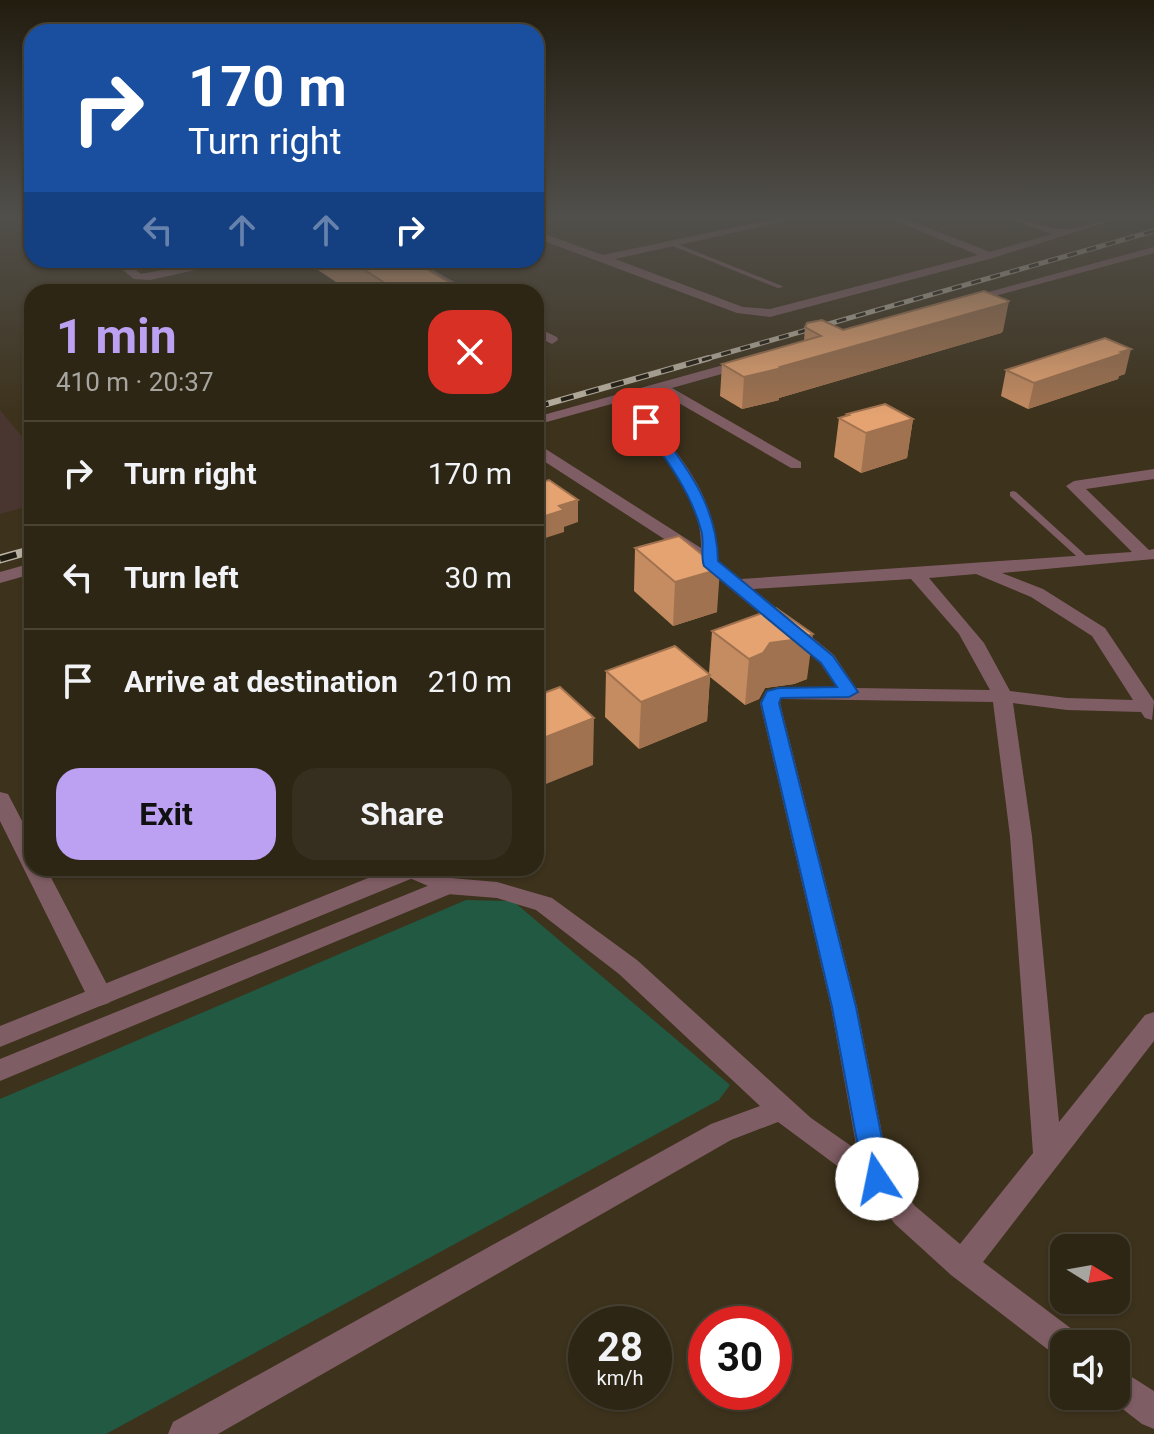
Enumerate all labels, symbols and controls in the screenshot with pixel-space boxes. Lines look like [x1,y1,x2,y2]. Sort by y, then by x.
text: 170 m [188,54,347,120]
icon: right [56,56,160,160]
text: Turn right [188,121,341,163]
icon: left [136,208,180,252]
icon: ahead [220,208,264,252]
icon: ahead [304,208,348,252]
icon: right [388,208,432,252]
text: 1 min [56,308,177,365]
button: close [428,310,512,394]
text: 410 m · 20:37 [56,367,214,397]
pin [612,388,680,456]
icon: arrive [624,400,668,444]
icon: right [56,451,100,495]
text: Turn right [124,456,257,491]
text: 170 m [428,456,512,491]
icon: left [56,555,100,599]
text: Turn left [124,560,239,595]
text: 30 m [445,560,512,595]
icon: arrive [56,659,100,703]
text: Arrive at destination [124,664,398,699]
text: 210 m [428,664,512,699]
button: Exit [56,768,276,860]
button: Share [292,768,512,860]
position arrow [835,1137,919,1221]
north arrow [1050,1234,1130,1314]
map controls [1050,1234,1130,1410]
speed limit sign: 30 [688,1306,792,1410]
text: 28 [597,1324,643,1371]
button: sound [1050,1330,1130,1410]
text: km/h [597,1366,643,1390]

